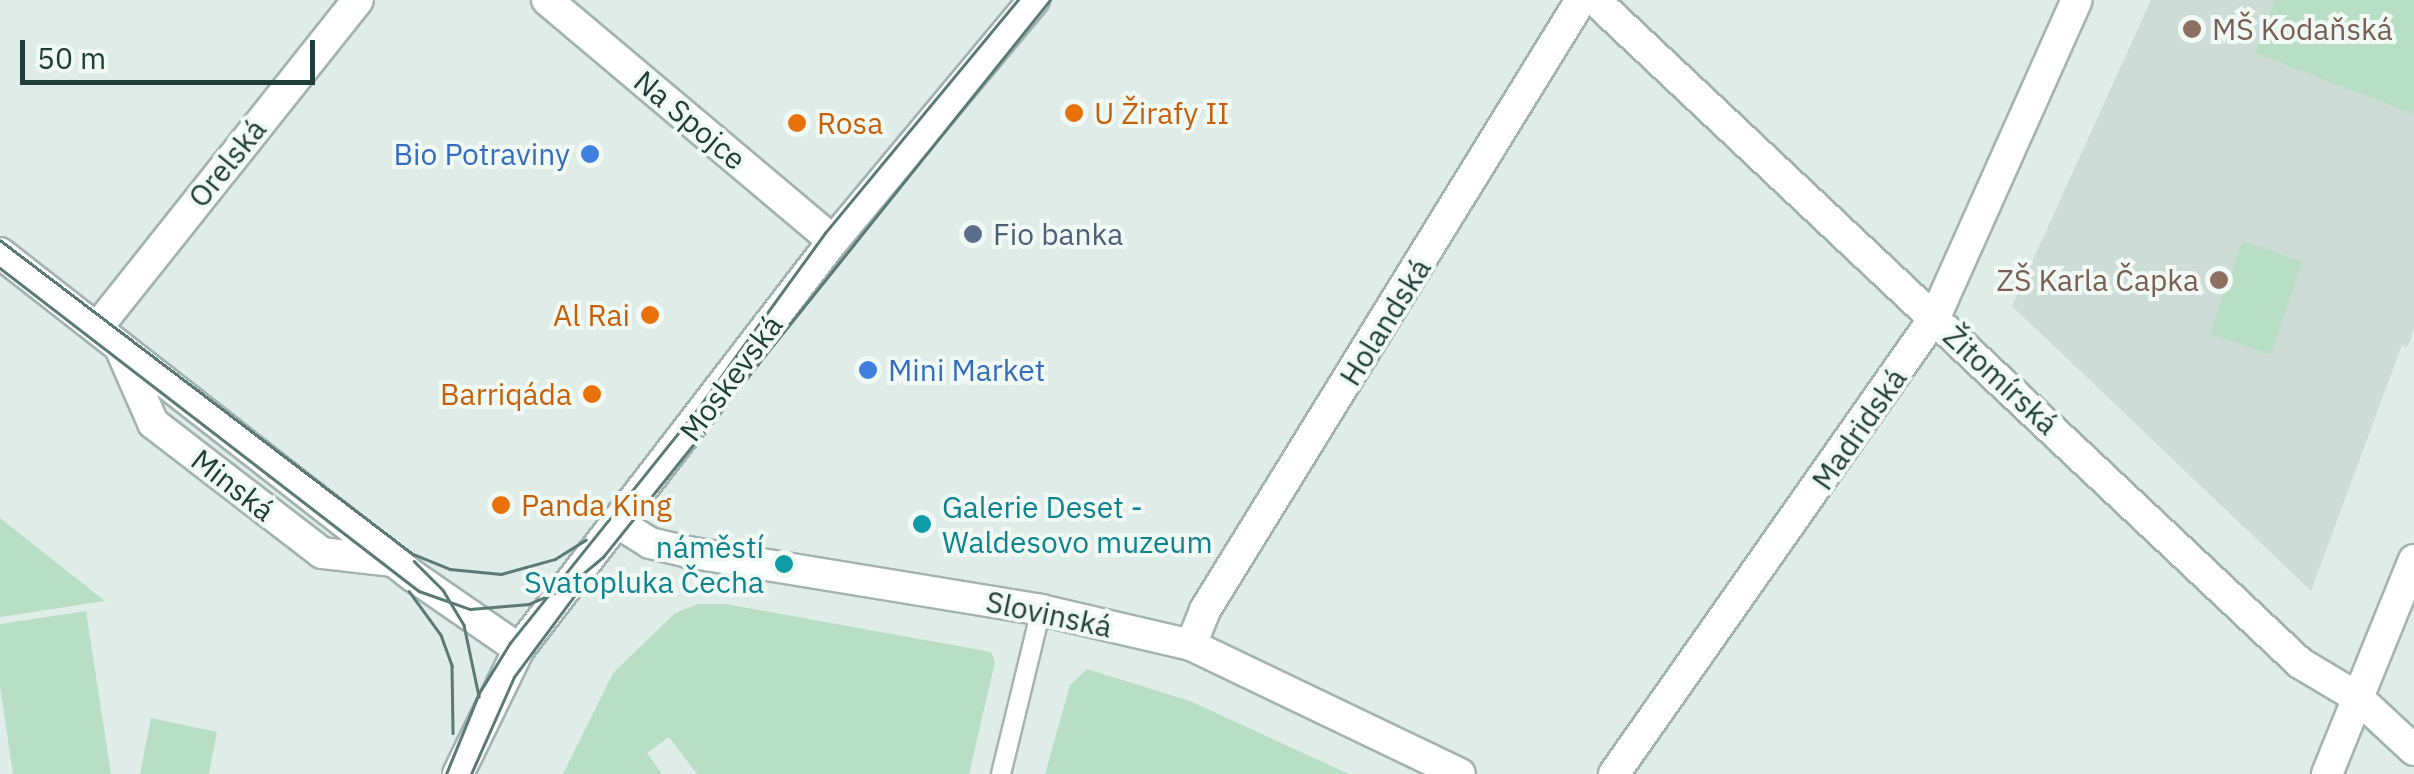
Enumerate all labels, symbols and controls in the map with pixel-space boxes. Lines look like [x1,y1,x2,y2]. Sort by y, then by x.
place label: MŠ Kodaňská [2212,11,2393,47]
marker: MŠ Kodaňská [2181,18,2203,40]
scale bar [25,20,320,82]
text: 50 m [37,38,106,77]
street label: Na Spojce [627,63,753,177]
place label: U Žirafy II [1094,95,1229,131]
marker: U Žirafy II [1063,102,1085,124]
place label: Rosa [817,105,883,141]
street label: Orelská [181,112,273,214]
marker: Rosa [786,112,808,134]
place label: Bio Potraviny [393,136,570,172]
marker: Bio Potraviny [579,143,601,165]
place label: Fio banka [993,216,1123,252]
marker: Fio banka [962,223,984,245]
street label: Holandská [1332,252,1438,392]
place label: ZŠ Karla Čapka [1997,262,2199,298]
marker: ZŠ Karla Čapka [2208,269,2230,291]
place label: Al Rai [553,297,630,333]
marker: Al Rai [639,304,661,326]
street label: Moskevská [672,308,790,448]
street label: Žitomírská [1936,318,2066,442]
place label: Mini Market [888,352,1045,388]
marker: Mini Market [857,359,879,381]
street label: Madridská [1804,361,1914,497]
place label: Barriqáda [440,376,572,412]
marker: Barriqáda [581,383,603,405]
street label: Minská [184,442,282,528]
place label: Panda King [521,487,672,523]
place label: Galerie Deset - Waldesovo muzeum [942,489,1213,560]
marker: Panda King [490,494,512,516]
marker: Galerie Deset - Waldesovo muzeum [911,513,933,535]
place label: náměstí Svatopluka Čecha [524,529,764,600]
marker: náměstí Svatopluka Čecha [773,553,795,575]
street label: Slovinská [983,583,1115,645]

